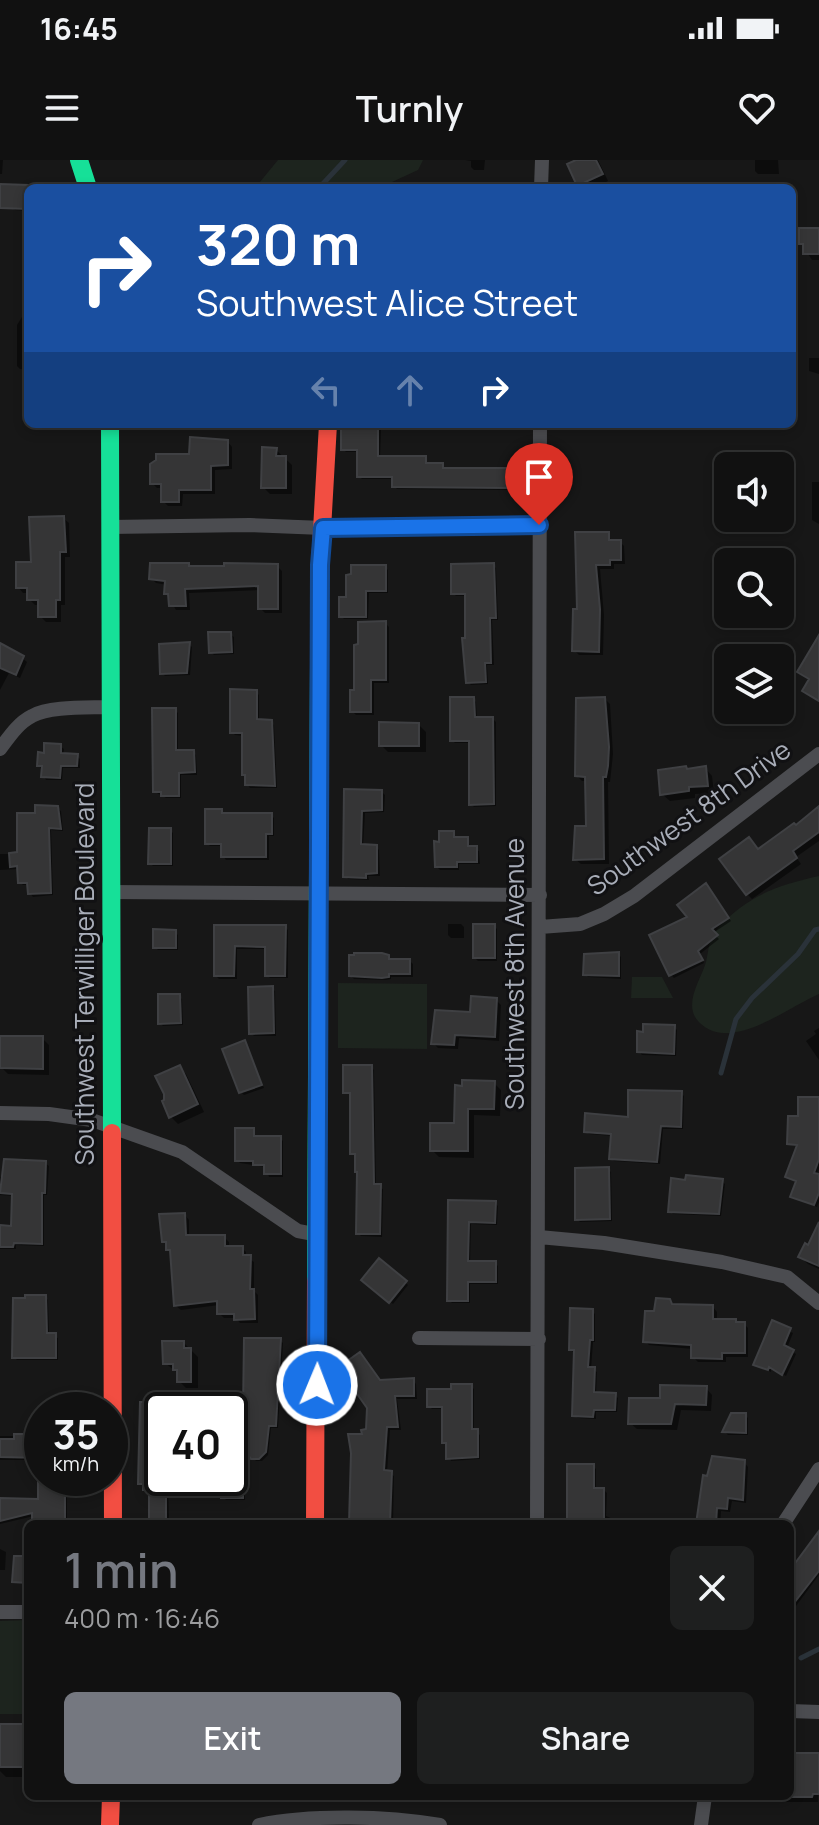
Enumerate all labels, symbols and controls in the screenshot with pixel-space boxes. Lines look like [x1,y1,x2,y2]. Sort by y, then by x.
text: 16:45 [40,8,118,49]
text: Turnly [356,84,463,133]
icon: menu [40,86,84,130]
icon: heart [735,86,779,130]
text: 320 m [196,205,360,282]
icon: right [64,216,168,320]
text: Southwest Alice Street [196,278,578,327]
icon: left [304,368,348,412]
icon: ahead [388,368,432,412]
icon: right [472,368,516,412]
pin [505,443,573,525]
map controls [714,452,794,724]
button: sound [714,452,794,532]
icon: arrive [517,455,561,499]
button: search [714,548,794,628]
button: layers [714,644,794,724]
street label: Southwest 8th Drive [579,731,798,903]
street label: Southwest Terwilliger Boulevard [66,783,102,1165]
street label: Southwest 8th Avenue [496,838,532,1110]
position arrow [275,1343,359,1427]
speed limit sign: 40 [144,1392,248,1496]
text: 35 [53,1406,99,1461]
text: km/h [53,1450,99,1477]
text: 1 min [64,1537,178,1602]
button: close [670,1546,754,1630]
text: 400 m · 16:46 [64,1600,220,1636]
button: Exit [64,1692,401,1784]
button: Share [417,1692,754,1784]

